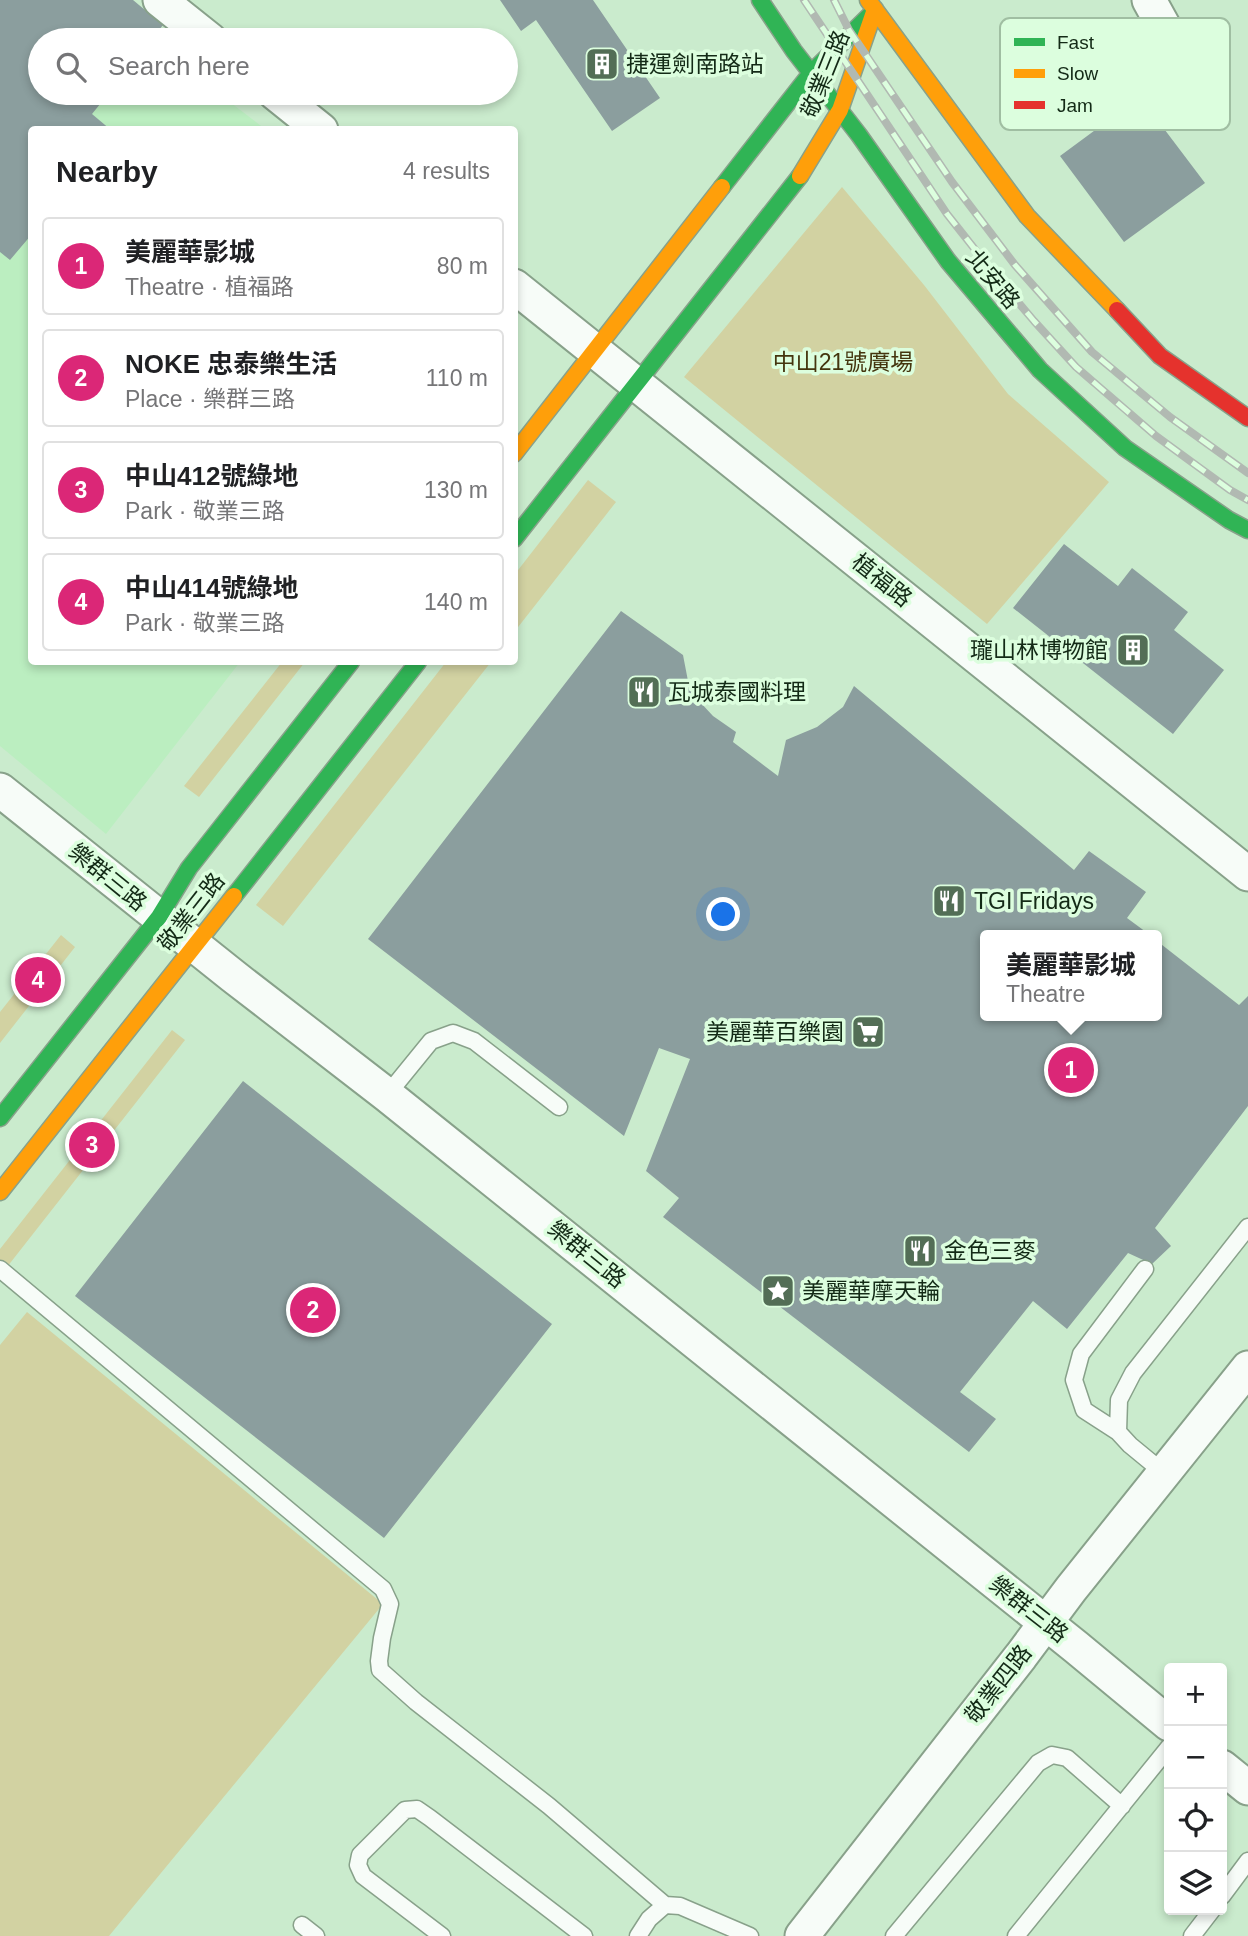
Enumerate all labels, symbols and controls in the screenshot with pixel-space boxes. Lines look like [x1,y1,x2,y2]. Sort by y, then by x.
legend [1000,18,1230,130]
street label: 敬業三路 [796,26,854,122]
search box [28,28,518,105]
text: Fast [1057,32,1095,53]
building icon: 捷運劍南路站 [583,45,621,83]
icon: search [52,48,90,86]
text: Search here [108,51,250,81]
place label: 捷運劍南路站 [626,51,764,77]
text: Slow [1057,63,1098,84]
text: Jam [1057,95,1093,116]
text: Nearby [56,155,158,188]
text: 4 results [403,158,490,184]
text: 美麗華影城 [125,237,255,267]
street label: 北安路 [961,244,1025,314]
text: 1 [75,253,87,279]
text: 80 m [437,253,488,279]
text: Theatre · 植福路 [125,274,294,300]
text: NOKE 忠泰樂生活 [125,349,337,379]
park label: 中山21號廣場 [773,349,913,375]
text: 2 [75,365,87,391]
text: 110 m [426,365,488,391]
text: Place · 樂群三路 [125,386,295,412]
text: 中山412號綠地 [125,461,298,491]
text: 3 [75,477,87,503]
text: 130 m [424,477,488,503]
text: Park · 敬業三路 [125,498,285,524]
street label: 植福路 [847,548,917,612]
text: 中山414號綠地 [125,573,298,603]
text: 4 [75,589,87,615]
text: 140 m [424,589,488,615]
text: Park · 敬業三路 [125,610,285,636]
building icon: 瓏山林博物館 [1114,631,1152,669]
place label: 瓏山林博物館 [970,637,1108,663]
restaurant icon: 瓦城泰國料理 [625,673,663,711]
place label: 瓦城泰國料理 [668,679,806,705]
street label: 樂群三路 [64,838,152,916]
street label: 敬業三路 [152,868,230,956]
restaurant icon: TGI Fridays [930,882,968,920]
place label: TGI Fridays [974,888,1094,914]
your location [706,897,740,931]
popup [980,930,1162,1021]
text: 美麗華影城 [1006,950,1136,980]
pin: 4 [15,954,61,1006]
text: Theatre [1006,981,1085,1007]
supermarket icon: 美麗華百樂園 [849,1013,887,1051]
place label: 美麗華百樂園 [706,1019,844,1045]
pin: 1 [1048,1044,1094,1096]
pin: 3 [69,1119,115,1171]
street label: 樂群三路 [543,1215,631,1293]
restaurant icon: 金色三麥 [901,1232,939,1270]
place label: 金色三麥 [944,1238,1036,1264]
place icon: 美麗華摩天輪 [759,1272,797,1310]
place label: 美麗華摩天輪 [802,1278,940,1304]
pin: 2 [290,1284,336,1336]
street label: 樂群三路 [985,1570,1073,1648]
street label: 敬業四路 [959,1640,1037,1728]
map controls [1164,1663,1227,1915]
button: + [1164,1663,1227,1726]
button: − [1164,1726,1227,1789]
button: locate [1164,1789,1227,1852]
button: layers [1164,1852,1227,1915]

